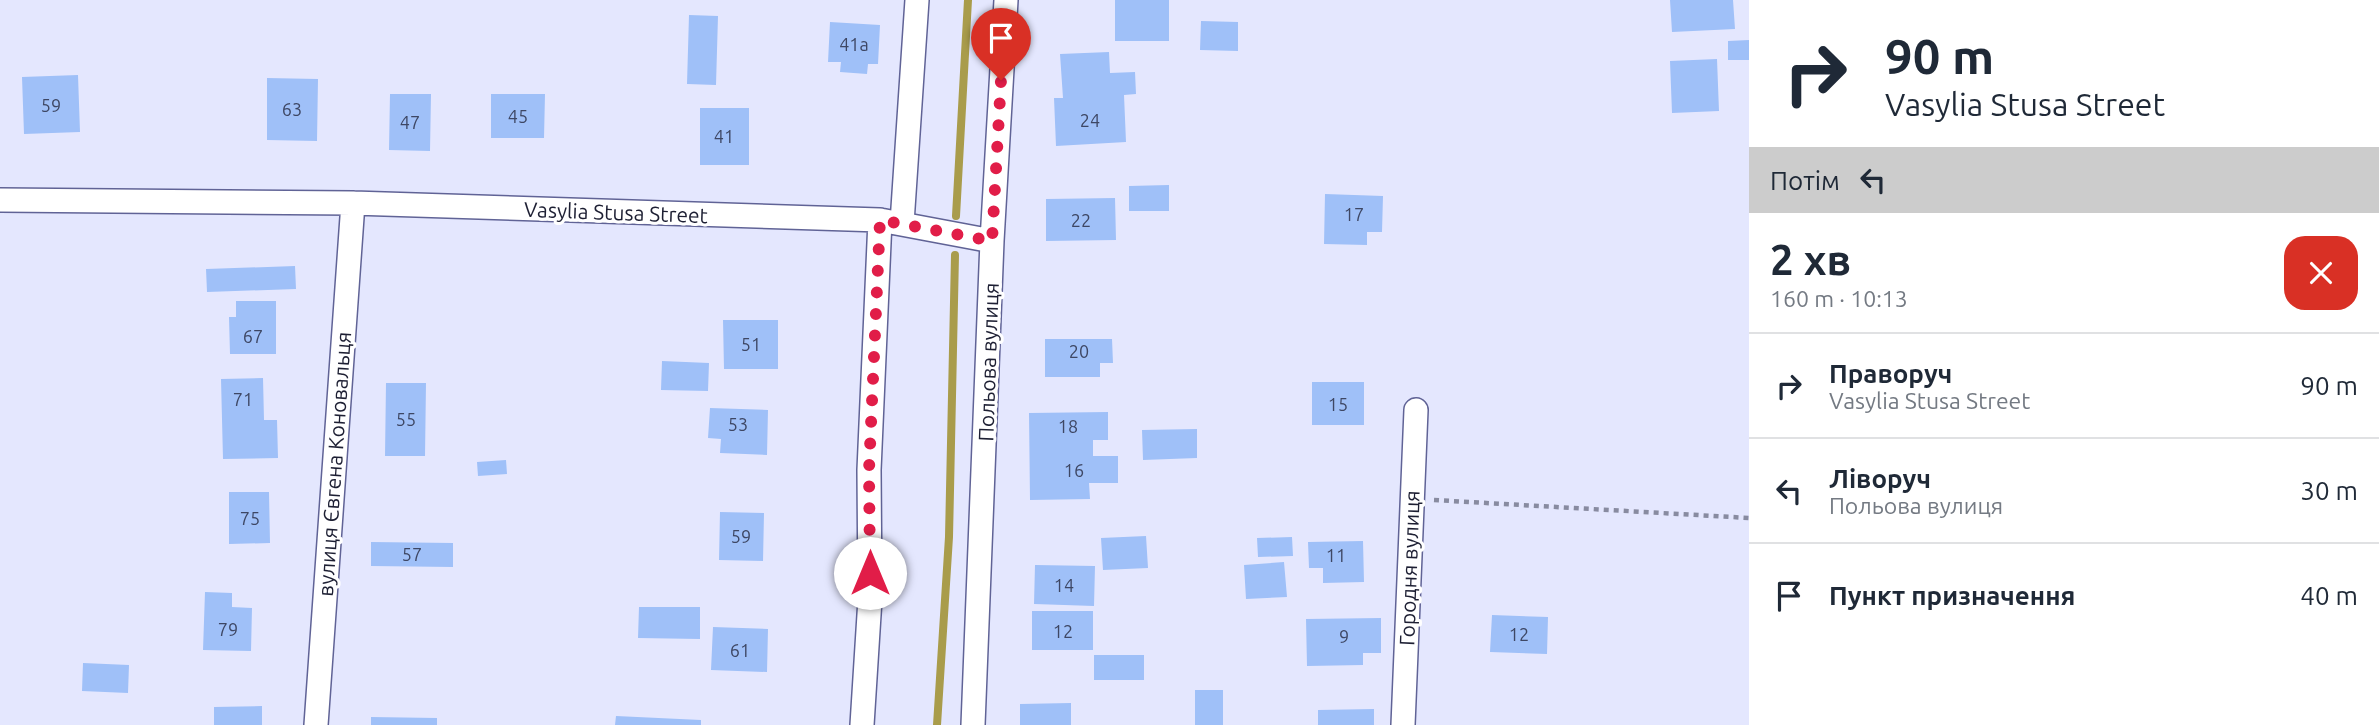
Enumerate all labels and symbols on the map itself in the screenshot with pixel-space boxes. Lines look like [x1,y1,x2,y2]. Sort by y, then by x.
pin [971,8,1031,80]
house number: 41а [839,34,869,54]
house number: 59 [41,95,61,115]
house number: 63 [282,99,302,119]
house number: 45 [508,106,528,126]
house number: 24 [1080,110,1100,130]
house number: 47 [400,112,420,132]
house number: 41 [714,126,734,146]
street label: Vasylia Stusa Street [524,197,708,227]
house number: 17 [1344,204,1364,224]
house number: 22 [1071,210,1091,230]
street label: Польова вулиця [973,282,1003,442]
house number: 67 [243,326,263,346]
street label: вулиця Євгена Коновальця [313,331,355,597]
house number: 51 [741,334,761,354]
house number: 20 [1069,341,1089,361]
house number: 71 [233,389,253,409]
house number: 15 [1328,394,1348,414]
house number: 55 [396,409,416,429]
house number: 53 [728,414,748,434]
house number: 18 [1058,416,1078,436]
house number: 16 [1064,460,1084,480]
street label: Городня вулиця [1394,490,1424,646]
house number: 75 [240,508,260,528]
house number: 59 [731,526,751,546]
position arrow [833,536,907,610]
house number: 57 [402,544,422,564]
house number: 11 [1326,545,1346,565]
house number: 14 [1054,575,1074,595]
house number: 79 [218,619,238,639]
house number: 12 [1053,621,1073,641]
house number: 12 [1509,624,1529,644]
house number: 9 [1339,626,1349,646]
house number: 61 [730,640,750,660]

